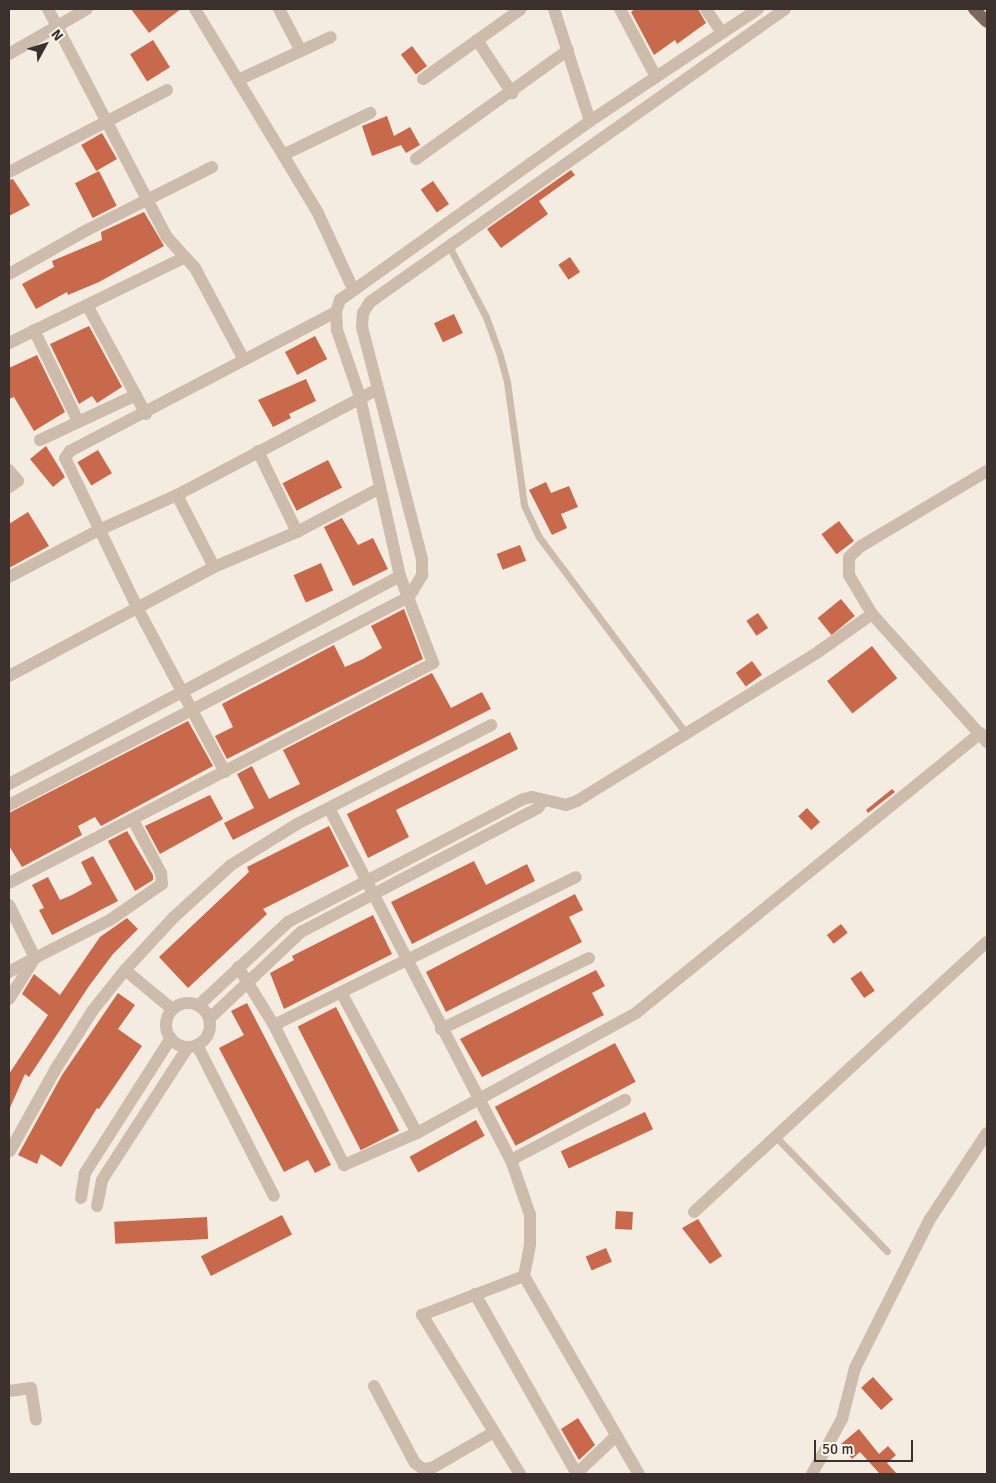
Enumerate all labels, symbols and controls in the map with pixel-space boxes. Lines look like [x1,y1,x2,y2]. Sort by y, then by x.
north arrow [20,20,70,70]
text: N [47,26,67,44]
scale bar [816,1430,915,1462]
text: 50 m [822,1440,853,1458]

